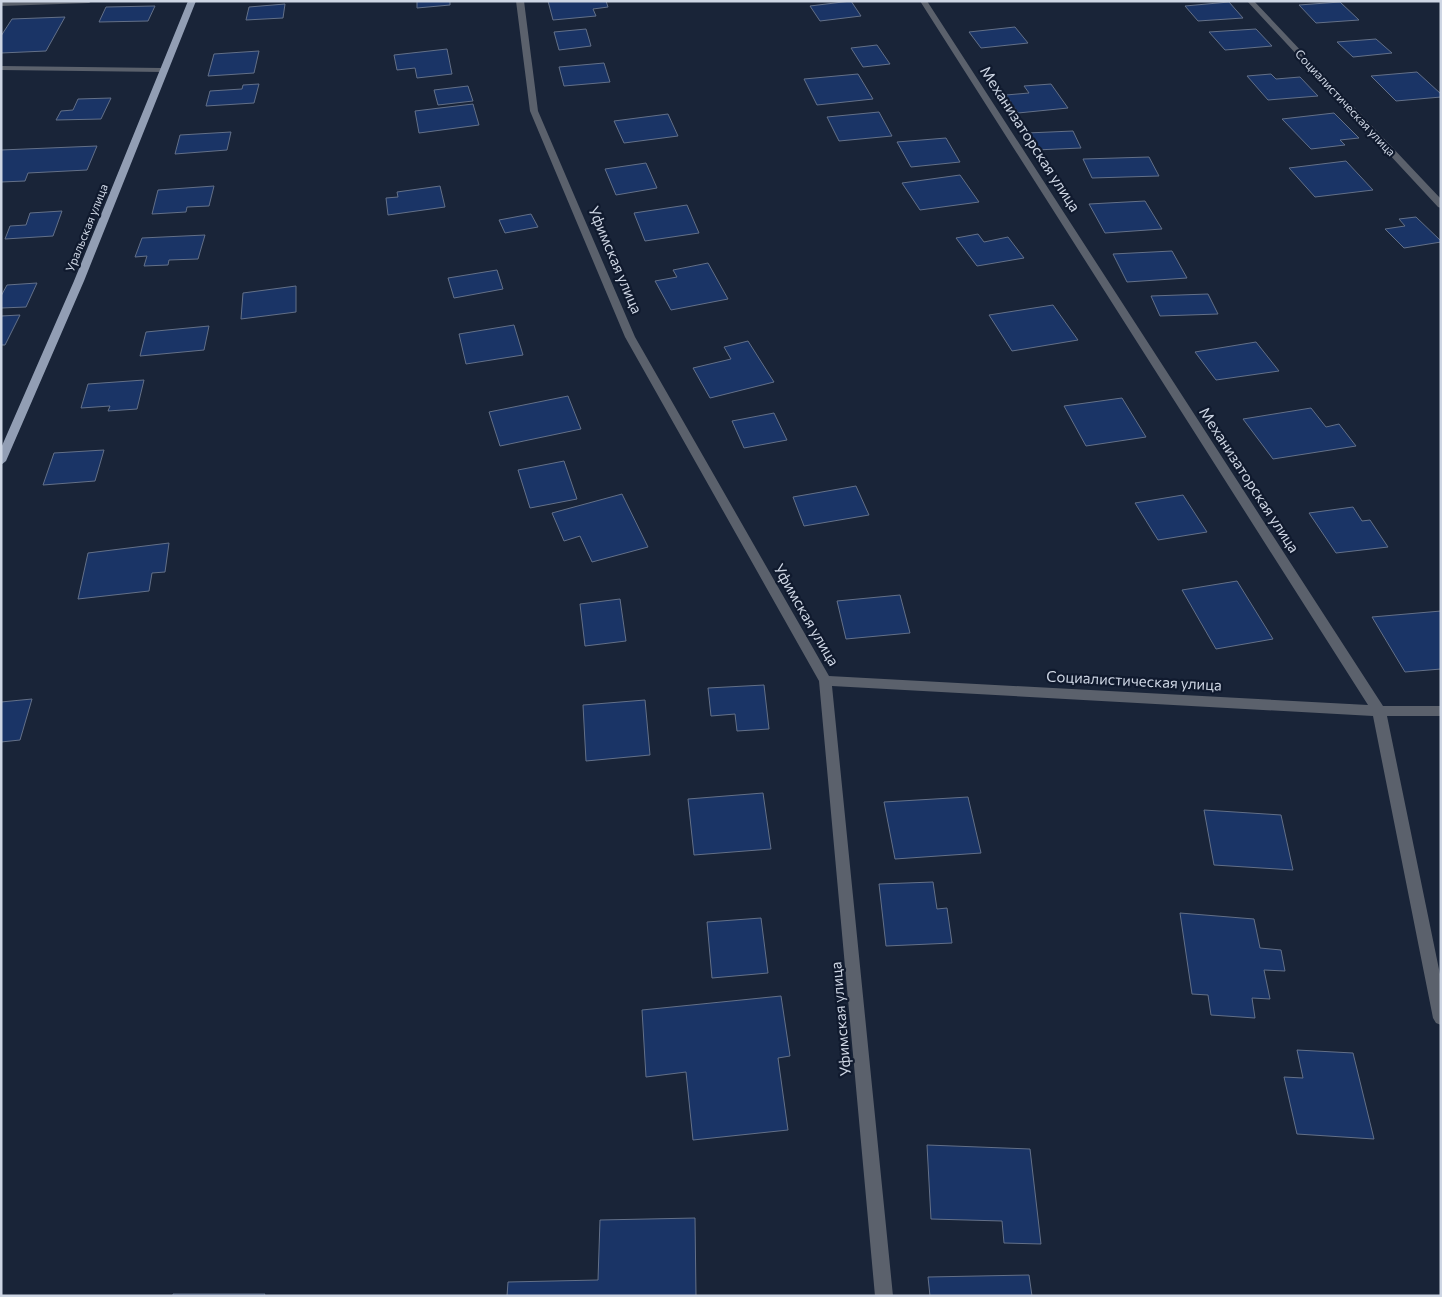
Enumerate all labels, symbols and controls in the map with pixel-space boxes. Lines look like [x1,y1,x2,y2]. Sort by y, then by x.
street label: Социалистическая улица [1293,46,1399,158]
street label: Механизаторская улица [977,62,1085,215]
street label: Уральская улица [62,182,110,274]
street label: Уфимская улица [585,203,647,316]
street label: Механизаторская улица [1196,403,1304,556]
street label: Уфимская улица [770,560,843,669]
street label: Социалистическая улица [1046,666,1222,694]
street label: Уфимская улица [826,961,854,1077]

